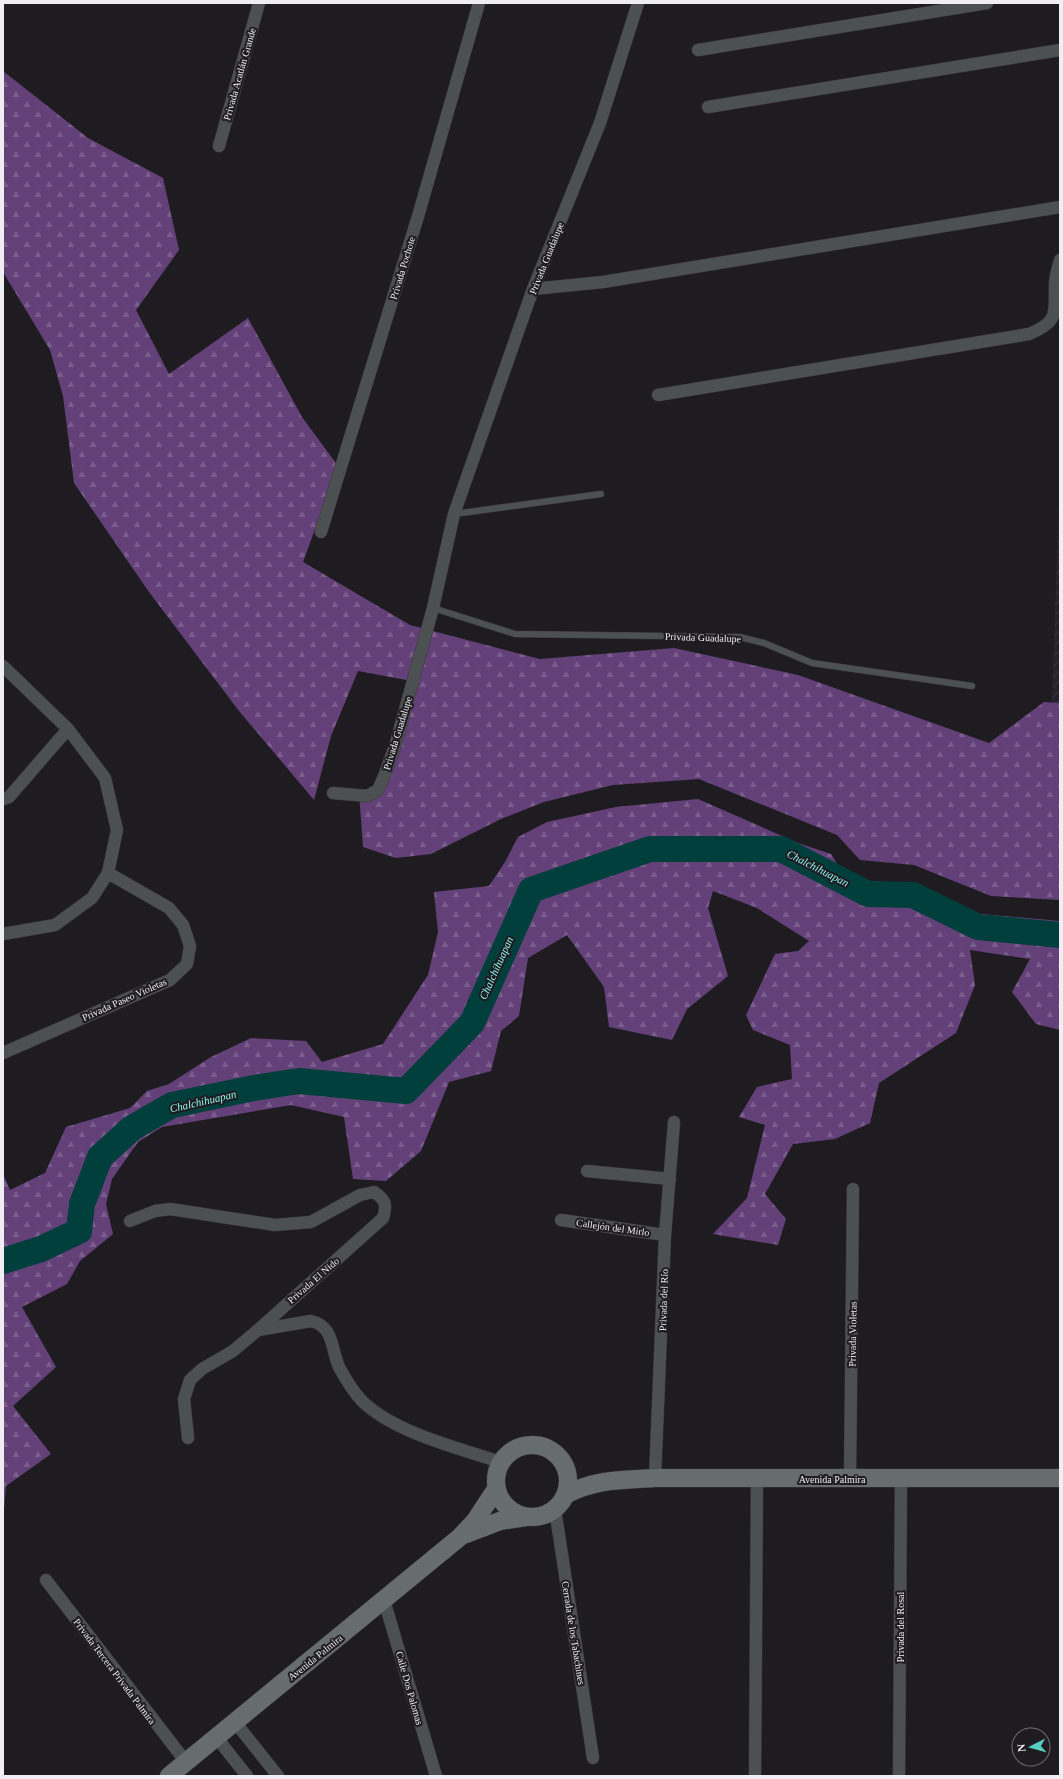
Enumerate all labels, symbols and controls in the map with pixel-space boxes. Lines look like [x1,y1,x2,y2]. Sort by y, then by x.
street label: Privada Acatlán Grande [221,26,258,122]
street label: Privada Guadalupe [527,220,566,296]
street label: Privada Pochote [388,235,417,301]
street label: Privada Guadalupe [665,631,742,644]
street label: Privada Guadalupe [381,694,414,771]
water label: Chalchihuapan [785,847,851,889]
water label: Chalchihuapan [477,934,515,1001]
street label: Privada Paseo Violetas [80,976,168,1023]
water label: Chalchihuapan [169,1087,238,1114]
street label: Callejón del Mirlo [576,1217,650,1238]
street label: Privada El Nido [285,1255,341,1306]
street label: Privada del Río [657,1269,670,1331]
street label: Privada Violetas [846,1301,859,1367]
street label: Avenida Palmira [799,1474,866,1485]
street label: Cerrada de los Tabachines [560,1580,587,1686]
street label: Privada del Rosal [895,1592,906,1662]
street label: Privada Tercera Privada Palmira [71,1616,158,1727]
street label: Avenida Palmira [286,1632,345,1683]
street label: Calle Dos Palomas [394,1650,425,1726]
north arrow [1011,1727,1051,1767]
text: N [1015,1743,1027,1753]

